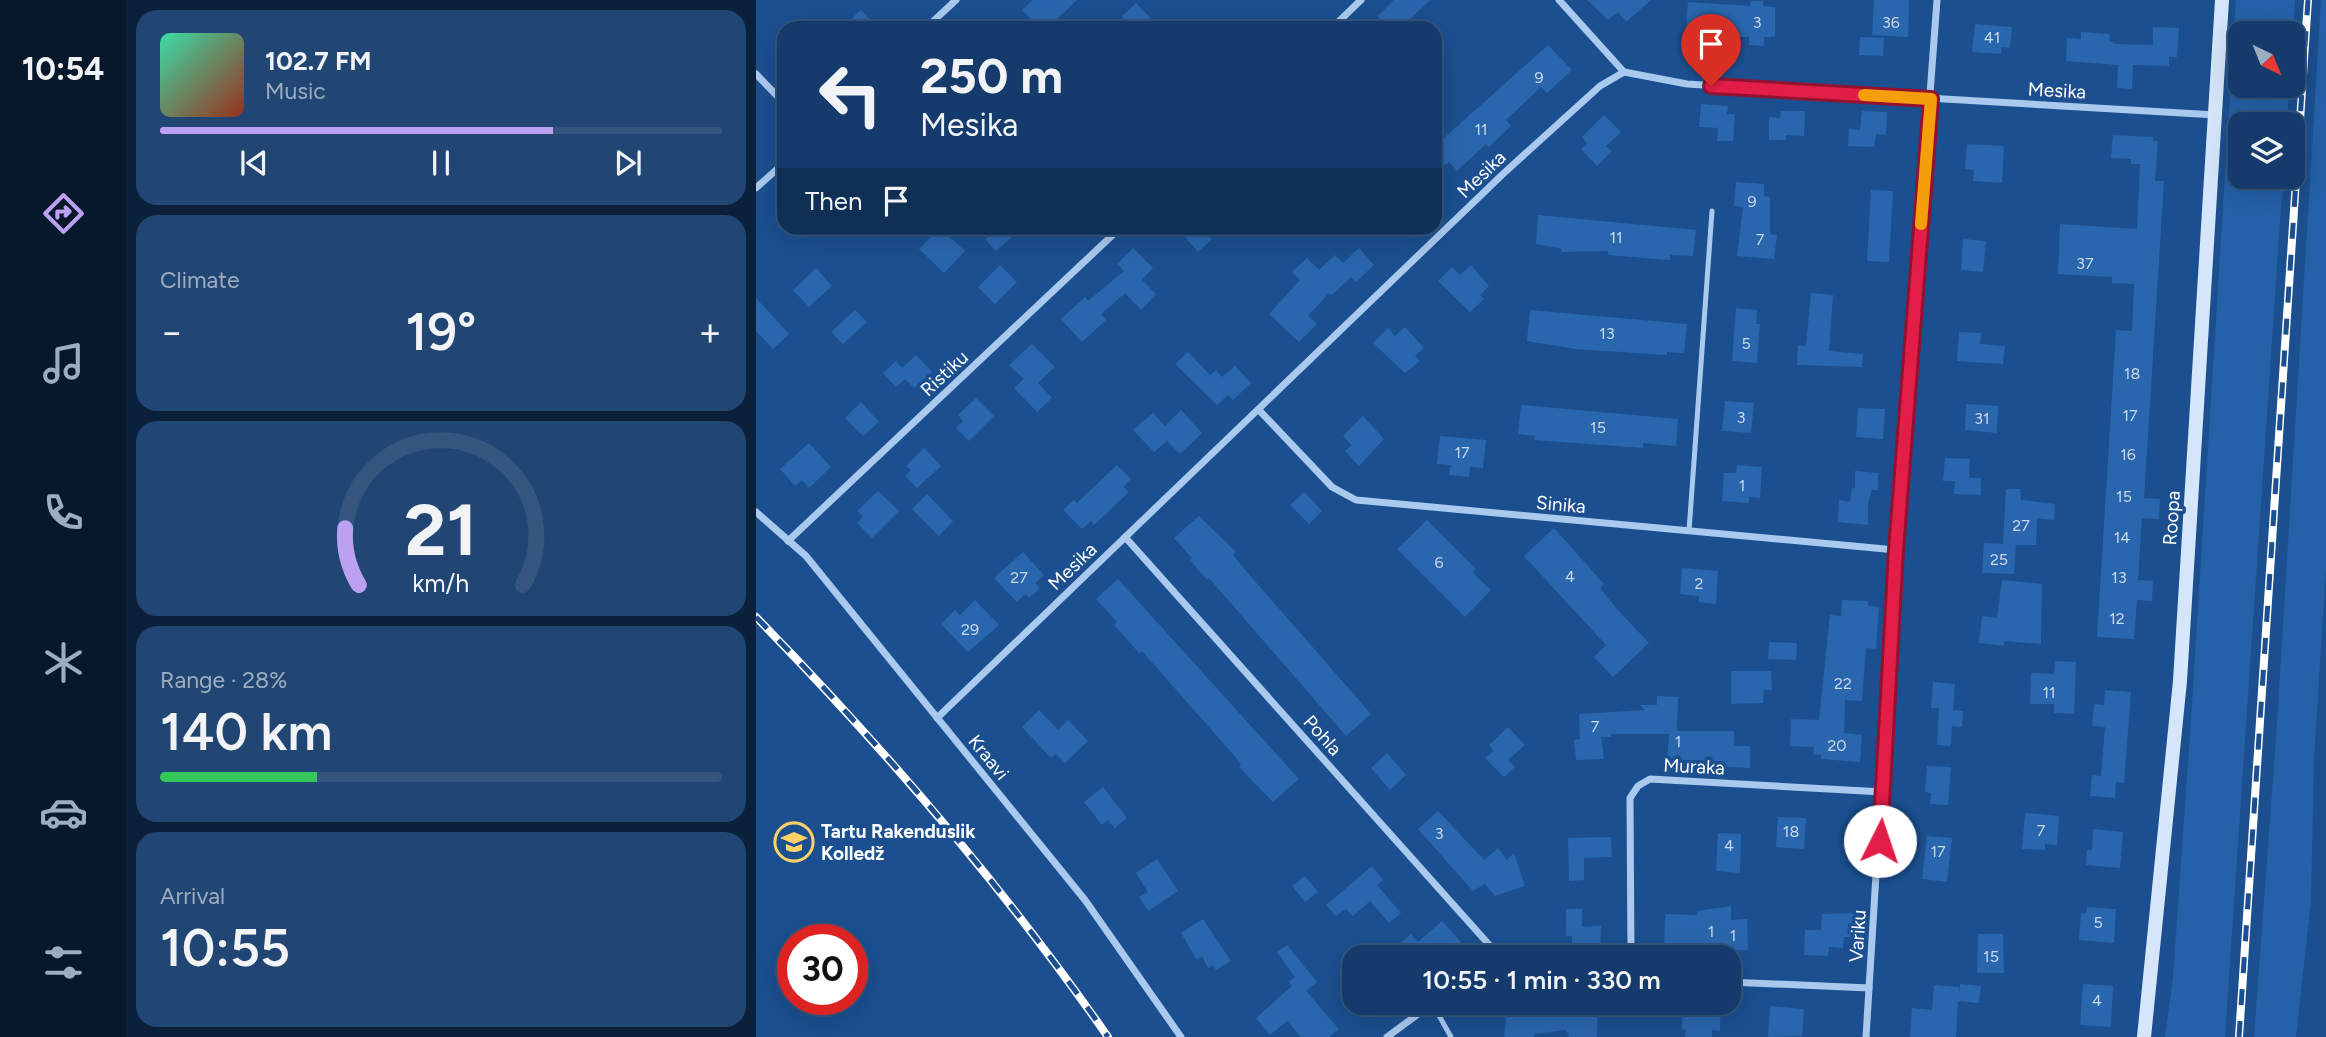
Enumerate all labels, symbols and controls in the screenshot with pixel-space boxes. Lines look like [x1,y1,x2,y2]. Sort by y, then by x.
house number: 3 [1753,13,1761,32]
house number: 36 [1882,13,1900,32]
pin [1681,14,1741,86]
north arrow [2228,21,2305,98]
map controls [2228,21,2305,189]
icon: arrive [1692,25,1730,63]
house number: 41 [1984,28,2000,47]
text: 102.7 FM [265,45,372,77]
text: 250 m [920,46,1063,105]
icon: left [805,49,896,140]
text: 10:54 [22,50,104,88]
house number: 9 [1534,68,1544,87]
text: Music [265,77,326,105]
street label: Mesika [2027,77,2087,104]
text: Mesika [920,106,1018,144]
button: layers [2228,112,2305,189]
house number: 11 [1474,120,1488,139]
icon: previous [235,144,273,182]
icon: pause [422,144,460,182]
icon: next [609,144,647,182]
street label: Mesika [1452,146,1510,203]
icon: arrive [877,182,915,220]
text: Then [805,185,863,217]
icon: directions [39,189,88,238]
house number: 9 [1747,192,1757,211]
house number: 11 [1609,228,1623,247]
house number: 7 [1756,230,1765,249]
house number: 37 [2076,254,2094,273]
text: Climate [160,266,239,294]
text: 19° [405,301,477,363]
text: − [160,309,184,355]
text: + [698,309,722,355]
house number: 13 [1599,324,1615,343]
house number: 5 [1741,334,1751,353]
icon: music [39,339,88,388]
street label: Ristiku [916,346,973,401]
house number: 18 [2124,364,2140,383]
house number: 17 [2122,406,2138,425]
house number: 3 [1737,408,1745,427]
house number: 31 [1974,409,1990,428]
house number: 15 [1590,418,1606,437]
house number: 17 [1454,443,1470,462]
house number: 16 [2120,445,2136,464]
house number: 1 [1739,476,1745,495]
text: 21 [405,486,477,573]
house number: 15 [2116,487,2132,506]
icon: phone [39,488,88,537]
street label: Roopa [2158,490,2185,546]
street label: Sinika [1535,491,1587,518]
house number: 27 [2012,516,2030,535]
house number: 14 [2114,528,2130,547]
street label: Mesika [1043,538,1101,595]
house number: 25 [1990,550,2008,569]
house number: 6 [1434,553,1444,572]
text: km/h [412,567,470,597]
house number: 4 [1565,567,1575,586]
house number: 27 [1010,568,1028,587]
house number: 13 [2111,568,2127,587]
house number: 2 [1695,574,1703,593]
house number: 12 [2109,609,2125,628]
house number: 29 [961,620,979,639]
icon: climate [39,638,88,687]
text: Range · 28% [160,666,287,694]
house number: 22 [1834,674,1852,693]
house number: 11 [2042,683,2056,702]
text: 140 km [160,701,332,763]
street label: Pohla [1299,710,1347,760]
house number: 7 [1591,717,1600,736]
street label: Kraavi [963,730,1014,785]
house number: 1 [1675,732,1681,751]
house number: 20 [1827,736,1847,755]
street label: Muraka [1663,753,1725,780]
icon: car [39,788,88,837]
position arrow [1843,804,1917,878]
place label: Tartu Rakenduslik Kolledž [821,820,976,865]
school or university icon: Tartu Rakenduslik Kolledž [773,821,815,863]
house number: 7 [2037,821,2046,840]
house number: 18 [1783,822,1799,841]
house number: 3 [1435,824,1443,843]
house number: 4 [1724,836,1734,855]
house number: 17 [1930,842,1946,861]
text: Arrival [160,882,225,910]
street label: Variku [1844,909,1871,963]
house number: 5 [2093,913,2103,932]
text: 10:55 [160,917,290,979]
house number: 1 [1708,922,1714,941]
speed limit sign: 30 [777,924,868,1015]
house number: 1 [1730,926,1736,945]
icon: filters [39,938,88,987]
house number: 15 [1983,947,1999,966]
text: 10:55 · 1 min · 330 m [1422,964,1661,996]
house number: 4 [2092,991,2102,1010]

